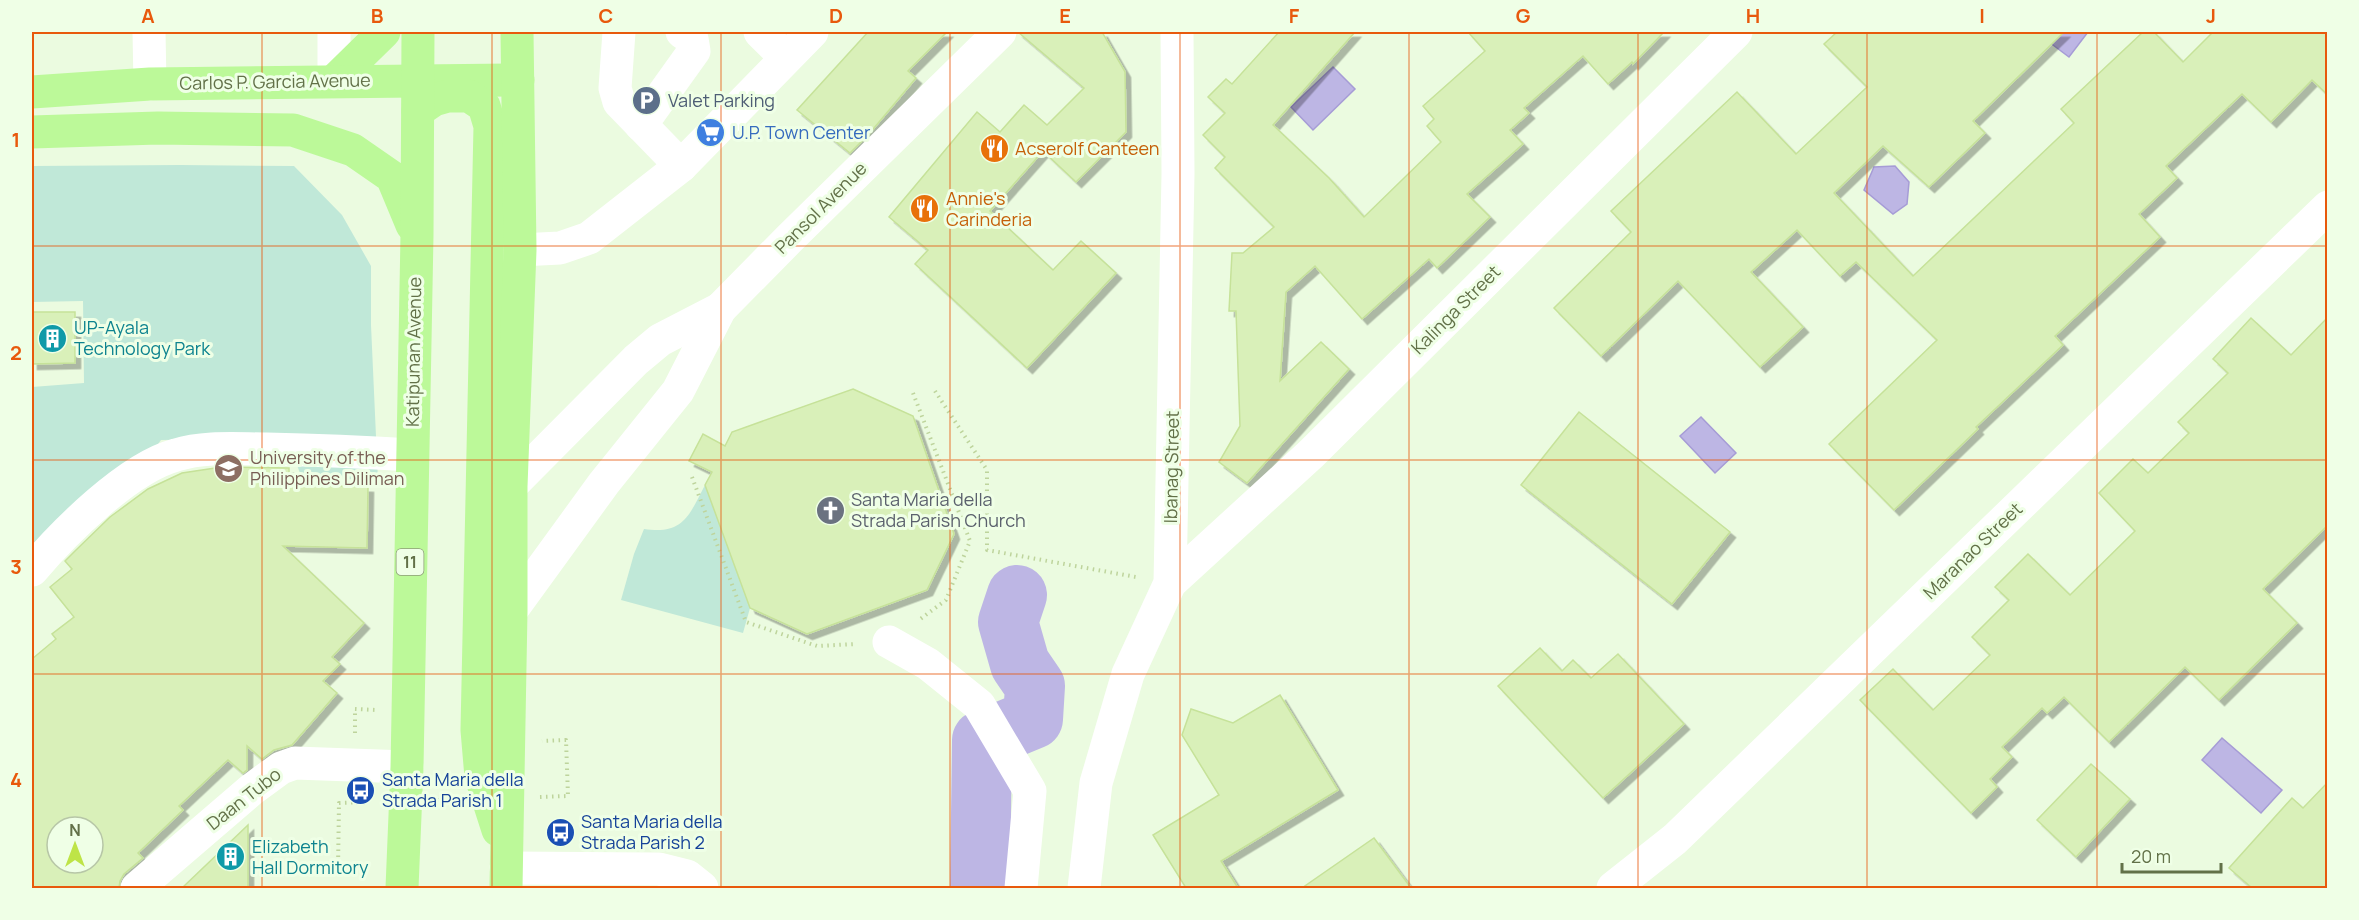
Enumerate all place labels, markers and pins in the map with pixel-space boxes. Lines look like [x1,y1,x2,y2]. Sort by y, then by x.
parking icon: Valet Parking [631,85,663,117]
place label: Valet Parking [668,88,775,112]
supermarket icon: U.P. Town Center [695,117,727,149]
place label: U.P. Town Center [732,120,871,144]
restaurant icon: Acserolf Canteen [978,133,1010,165]
place label: Acserolf Canteen [1015,136,1159,160]
place label: Annie's Carinderia [946,186,1032,231]
restaurant icon: Annie's Carinderia [909,193,941,225]
place label: UP-Ayala Technology Park [74,315,211,360]
building icon: UP-Ayala Technology Park [37,322,69,354]
place label: University of the Philippines Diliman [250,445,405,490]
school or university icon: University of the Philippines Diliman [213,452,245,484]
place label: Santa Maria della Strada Parish Church [851,487,1026,532]
church icon: Santa Maria della Strada Parish Church [814,494,846,526]
place label: Santa Maria della Strada Parish 1 [382,767,524,812]
bus stop icon: Santa Maria della Strada Parish 1 [345,774,377,806]
place label: Santa Maria della Strada Parish 2 [581,809,723,854]
bus stop icon: Santa Maria della Strada Parish 2 [544,816,576,848]
place label: Elizabeth Hall Dormitory [252,834,369,879]
building icon: Elizabeth Hall Dormitory [215,841,247,873]

